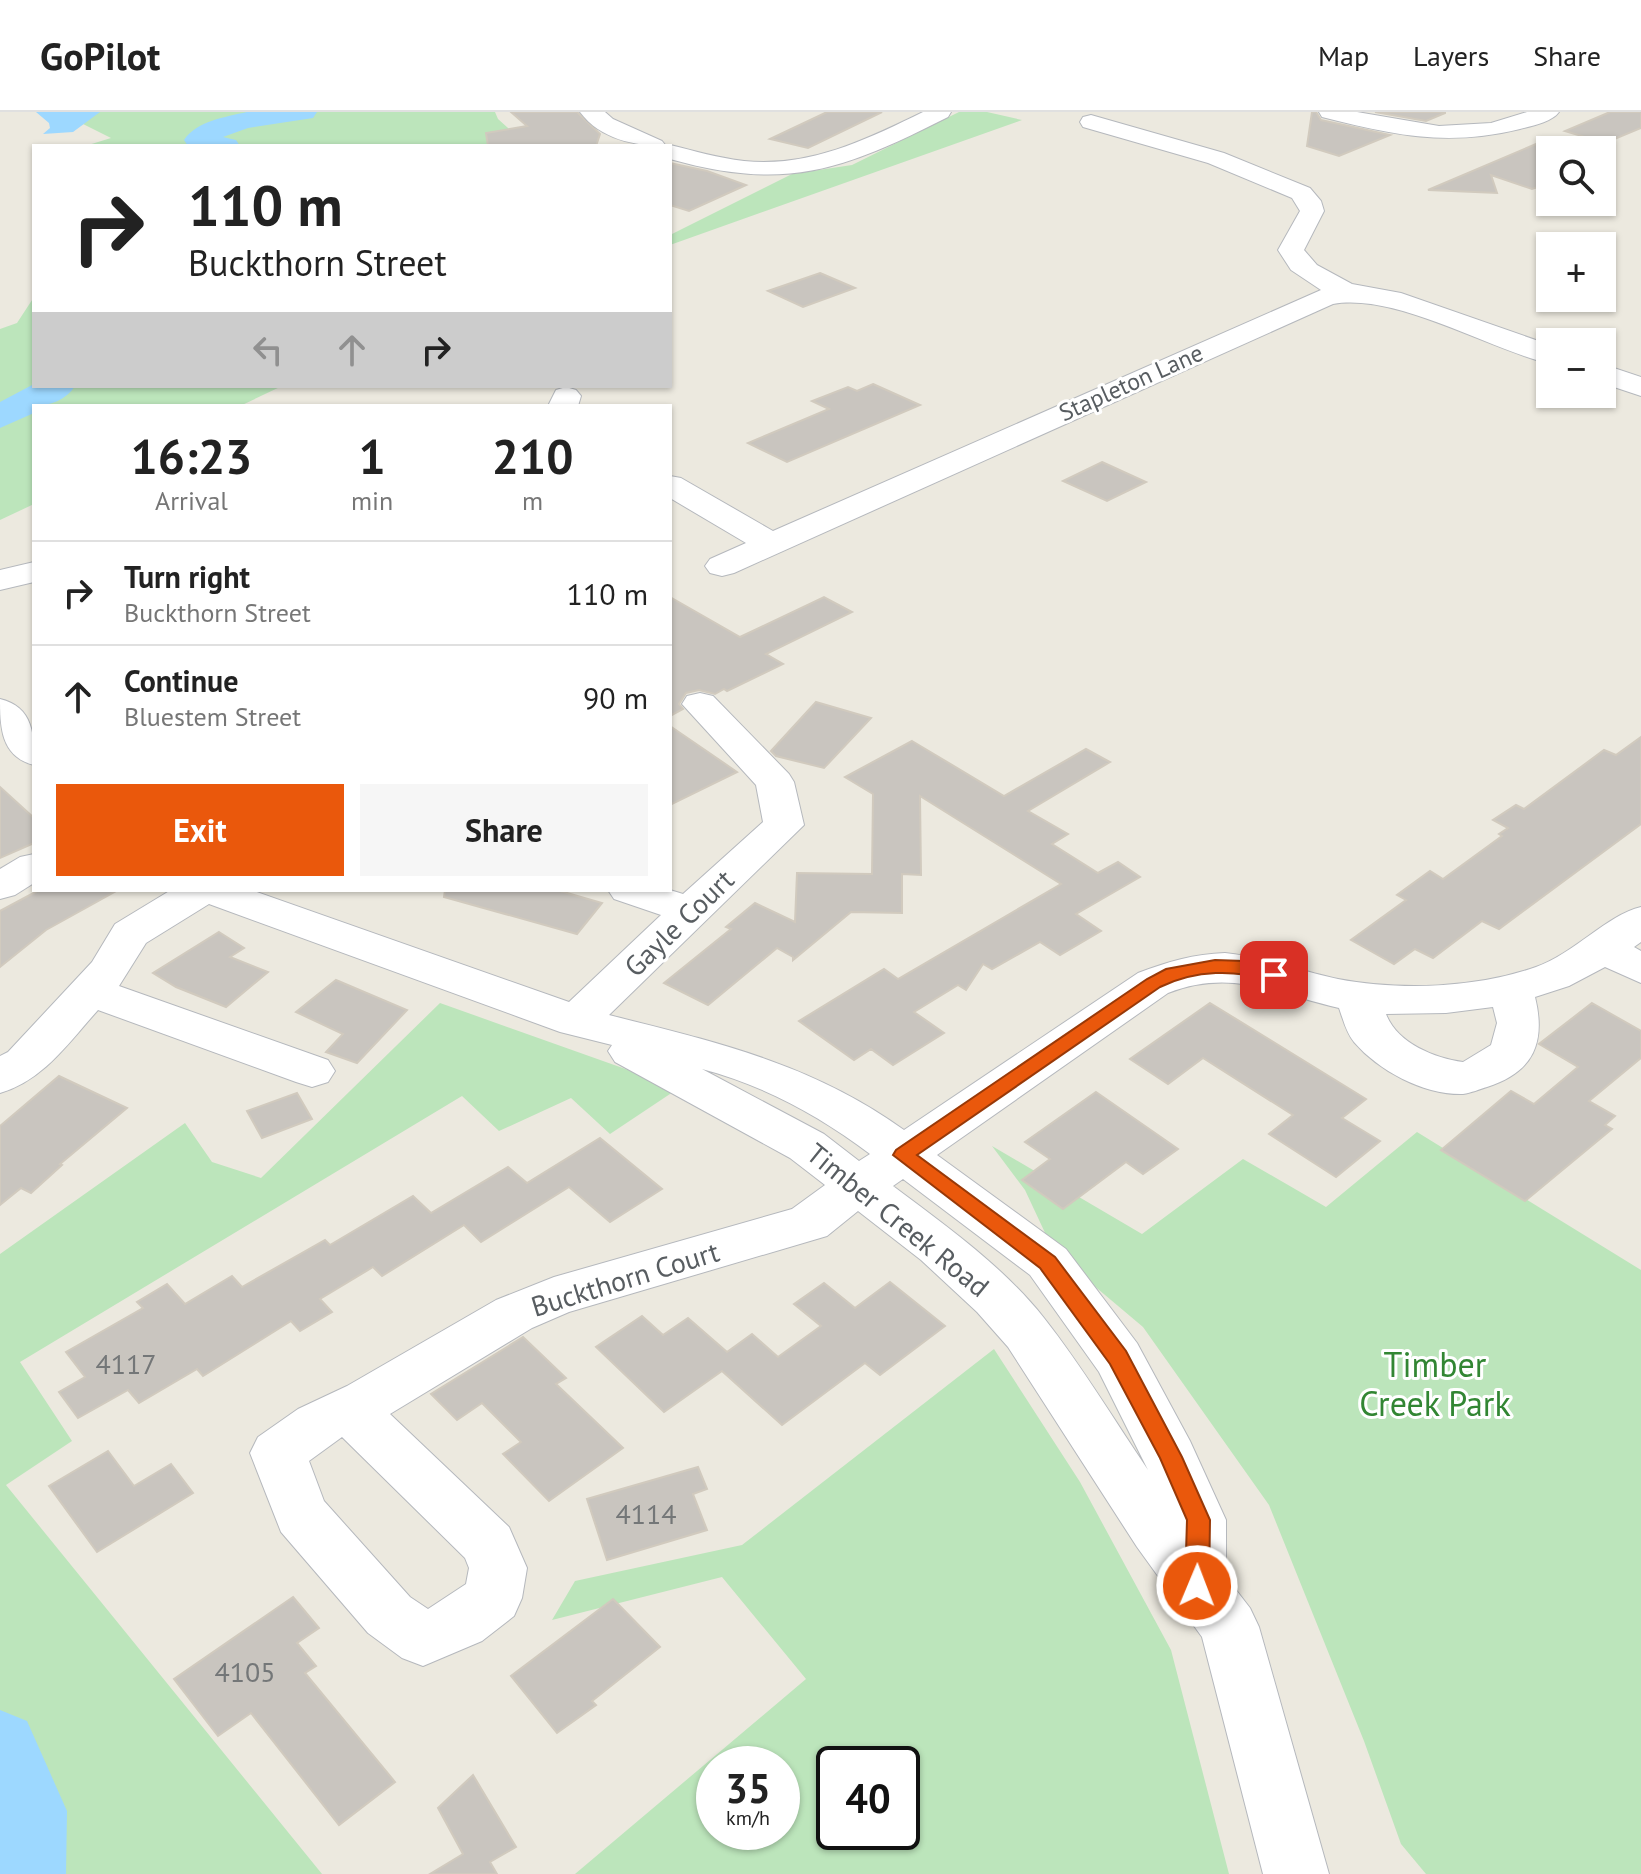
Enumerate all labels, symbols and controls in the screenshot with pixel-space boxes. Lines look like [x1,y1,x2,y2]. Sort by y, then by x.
text: GoPilot [40,31,160,80]
text: Map [1318,37,1369,74]
text: Layers [1413,37,1489,74]
text: Share [1533,37,1601,74]
map controls [1536,136,1616,408]
button: search [1536,136,1616,216]
text: 110 m [188,169,343,241]
icon: right [56,176,160,280]
button: + [1536,232,1616,312]
text: Buckthorn Street [188,239,447,286]
icon: left [246,328,290,372]
icon: ahead [330,328,374,372]
icon: right [414,328,458,372]
button: − [1536,328,1616,408]
street label: Stapleton Lane [1054,337,1208,428]
text: 16:23 [131,425,252,487]
text: 1 [358,425,386,487]
text: 210 [492,425,573,487]
text: Arrival [155,484,228,517]
text: min [351,484,393,517]
text: m [522,484,543,517]
text: Turn right [124,557,250,596]
icon: right [56,571,100,615]
text: 110 m [567,574,648,613]
text: Buckthorn Street [124,596,311,629]
text: Continue [124,661,238,700]
icon: ahead [56,675,100,719]
text: 90 m [583,678,648,717]
text: Bluestem Street [124,700,301,733]
button: Exit [56,784,344,876]
button: Share [360,784,648,876]
street label: Gayle Court [616,861,742,984]
pin [1240,941,1308,1009]
icon: arrive [1252,953,1296,997]
street label: Timber Creek Road [799,1135,997,1305]
street label: Buckthorn Court [526,1232,724,1325]
park label: Timber Creek Park [1359,1342,1511,1425]
house number: 4117 [95,1345,157,1382]
house number: 4114 [615,1495,677,1532]
position arrow [1155,1544,1239,1628]
house number: 4105 [214,1653,276,1690]
speed limit sign: 40 [816,1746,920,1850]
text: 35 [725,1762,771,1814]
text: km/h [726,1805,770,1831]

